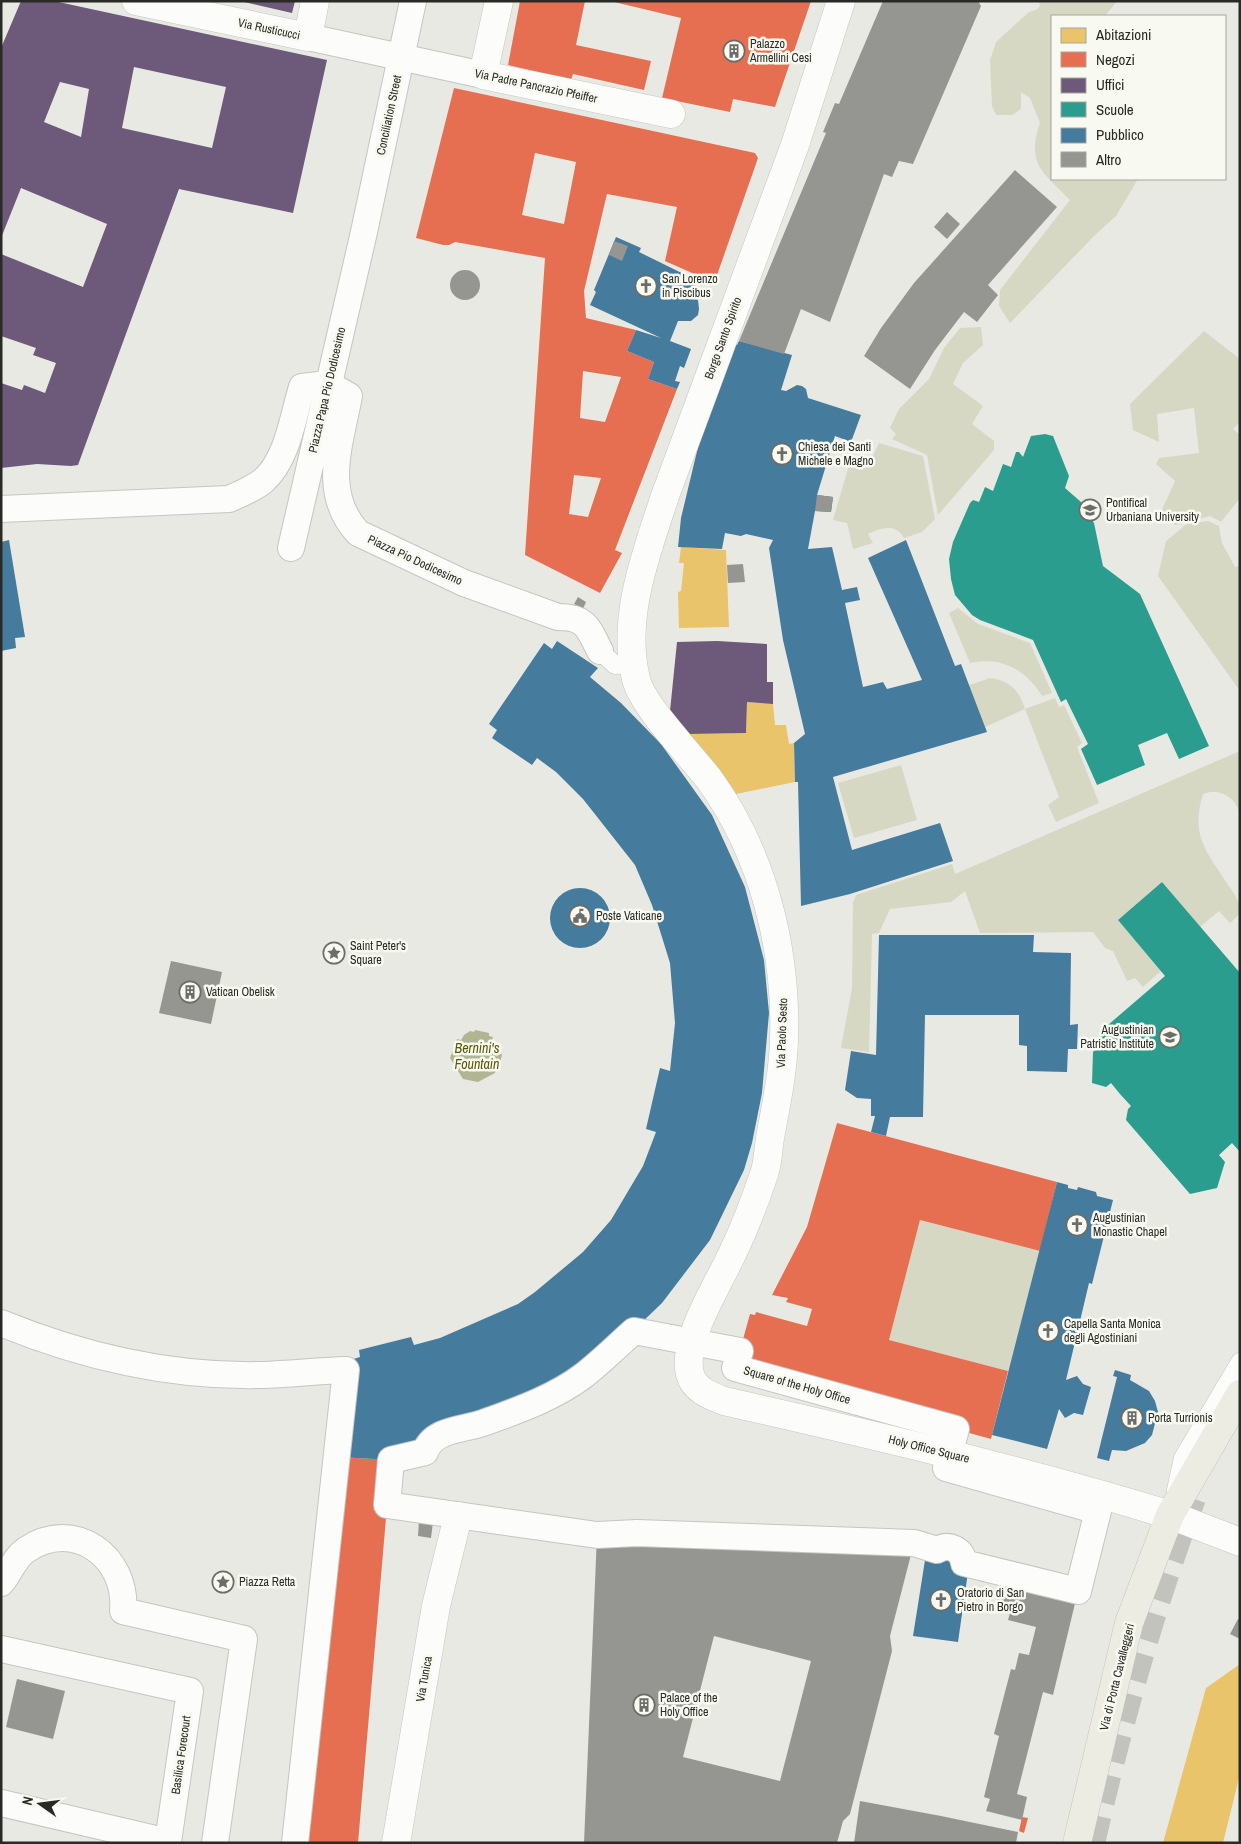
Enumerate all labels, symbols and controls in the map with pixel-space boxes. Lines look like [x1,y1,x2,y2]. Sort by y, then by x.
street label: Via Rusticucci [236,15,302,43]
legend [1051,15,1226,180]
text: Abitazioni [1095,24,1151,45]
place label: Palazzo Armellini Cesi [749,36,812,66]
building icon: Palazzo Armellini Cesi [722,39,746,63]
text: Negozi [1096,49,1135,70]
street label: Via Padre Pancrazio Pfeiffer [473,65,599,107]
street label: Conciliation Street [373,73,405,157]
text: Uffici [1096,74,1125,95]
text: Scuole [1096,99,1134,120]
text: Pubblico [1096,124,1144,145]
text: Altro [1095,149,1121,170]
place label: San Lorenzo in Piscibus [662,271,718,301]
church icon: San Lorenzo in Piscibus [634,274,658,298]
street label: Borgo Santo Spirito [701,295,745,381]
street label: Piazza Papa Pio Dodicesimo [305,326,349,454]
place label: Chiesa dei Santi Michele e Magno [798,439,873,469]
church icon: Chiesa dei Santi Michele e Magno [770,442,794,466]
place label: Pontifical Urbaniana University [1106,495,1199,525]
school or university icon: Pontifical Urbaniana University [1078,498,1102,522]
street label: Piazza Pio Dodicesimo [365,531,465,589]
public building icon: Poste Vaticane [568,904,592,928]
place label: Poste Vaticane [596,908,662,924]
place label: Saint Peter's Square [350,938,406,968]
place icon: Saint Peter's Square [322,941,346,965]
building icon: Vatican Obelisk [178,980,202,1004]
place label: Vatican Obelisk [206,984,275,1000]
street label: Via Paolo Sesto [773,998,791,1068]
place label: Augustinian Patristic Institute [1080,1022,1154,1052]
school or university icon: Augustinian Patristic Institute [1158,1025,1182,1049]
water label: Bernini's Fountain [455,1039,500,1073]
place label: Augustinian Monastic Chapel [1092,1210,1167,1240]
church icon: Augustinian Monastic Chapel [1065,1213,1089,1237]
place label: Capella Santa Monica degli Agostiniani [1064,1316,1161,1346]
church icon: Capella Santa Monica degli Agostiniani [1036,1319,1060,1343]
street label: Square of the Holy Office [742,1362,852,1408]
building icon: Porta Turrionis [1120,1406,1144,1430]
place label: Porta Turrionis [1148,1410,1213,1426]
street label: Holy Office Square [887,1431,971,1467]
place icon: Piazza Retta [211,1570,235,1594]
place label: Piazza Retta [239,1574,296,1590]
place label: Oratorio di San Pietro in Borgo [957,1585,1024,1615]
church icon: Oratorio di San Pietro in Borgo [929,1588,953,1612]
street label: Via di Porta Cavalleggeri [1096,1622,1138,1732]
street label: Via Tunica [412,1654,436,1703]
place label: Palace of the Holy Office [660,1690,717,1720]
building icon: Palace of the Holy Office [632,1693,656,1717]
street label: Basilica Forecourt [168,1714,194,1795]
north arrow [15,1779,65,1829]
text: N [18,1795,37,1807]

